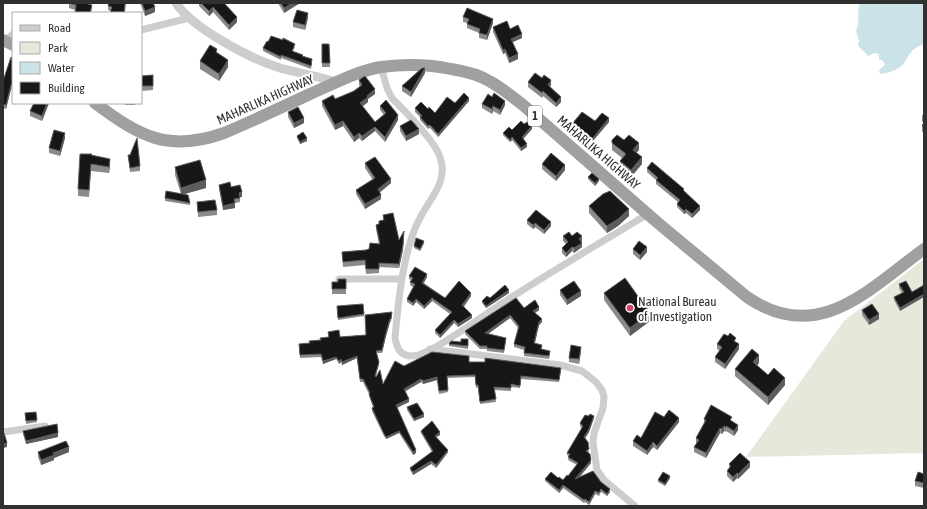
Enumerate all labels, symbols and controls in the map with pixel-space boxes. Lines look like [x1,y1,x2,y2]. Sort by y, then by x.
legend [12,12,142,104]
text: Road [48,21,71,35]
text: Park [48,41,69,55]
text: Water [48,61,75,75]
street label: MAHARLIKA HIGHWAY [214,71,316,128]
text: Building [48,81,86,95]
road number: 1 [528,106,542,126]
street label: MAHARLIKA HIGHWAY [554,112,643,192]
place label: National Bureau of Investigation [638,294,717,324]
marker: National Bureau of Investigation [625,303,635,313]

